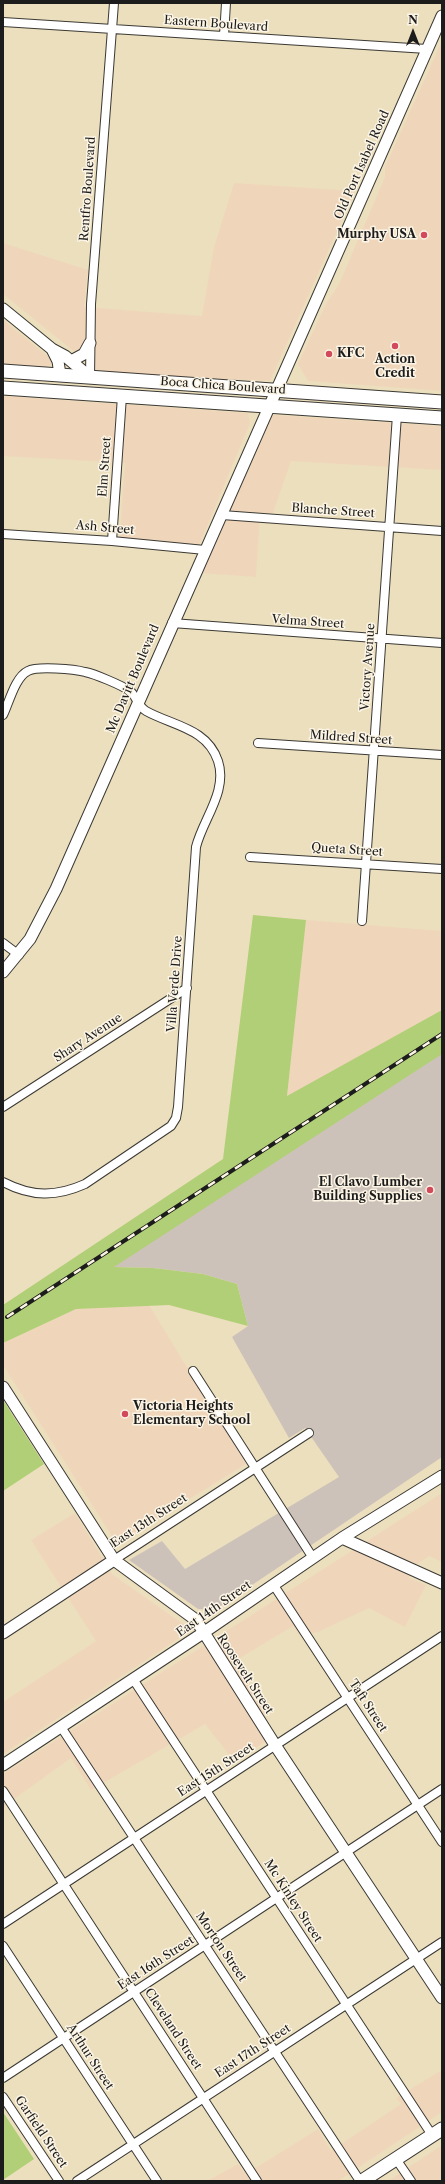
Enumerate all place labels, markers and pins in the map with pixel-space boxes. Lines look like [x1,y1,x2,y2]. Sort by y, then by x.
place label: Murphy USA [337,228,416,242]
marker: Murphy USA [419,230,429,240]
marker: Action Credit [390,341,400,351]
place label: KFC [337,347,364,361]
marker: KFC [324,349,334,359]
place label: Action Credit [375,353,415,381]
place label: El Clavo Lumber Building Supplies [313,1176,422,1204]
marker: El Clavo Lumber Building Supplies [425,1185,435,1195]
place label: Victoria Heights Elementary School [133,1400,250,1428]
marker: Victoria Heights Elementary School [120,1409,130,1419]

